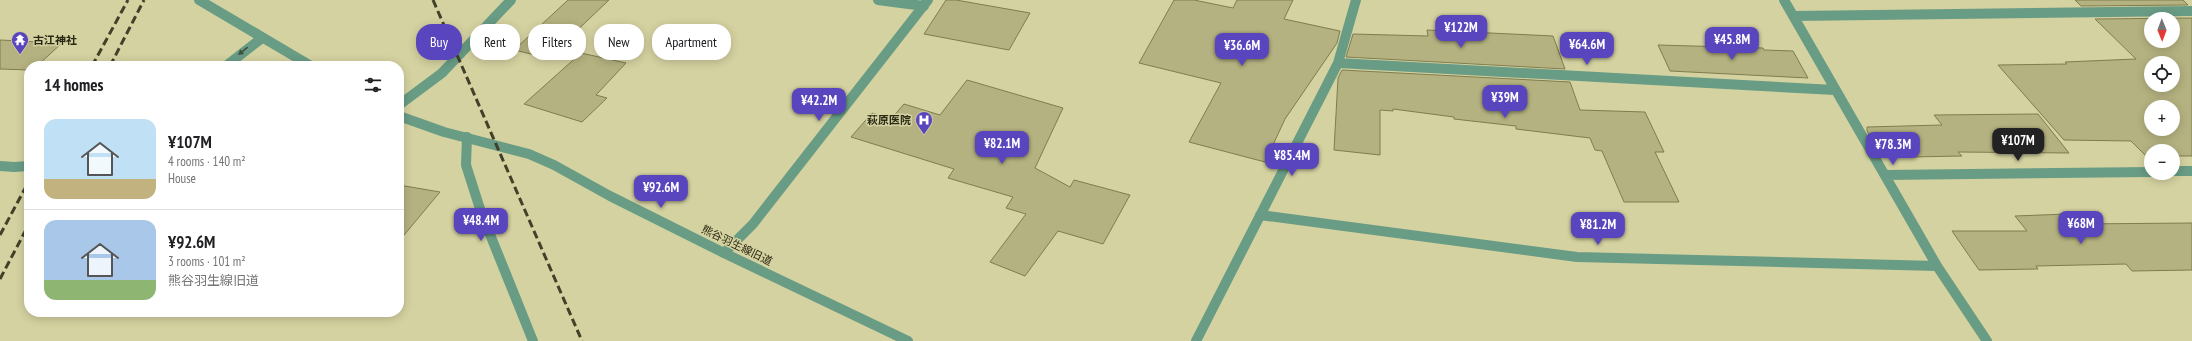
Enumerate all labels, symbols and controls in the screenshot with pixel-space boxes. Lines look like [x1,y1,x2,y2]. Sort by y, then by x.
north arrow [2144,12,2180,48]
map controls [2144,12,2180,180]
pin: ¥122M [1433,15,1489,49]
text: ¥122M [1444,19,1478,36]
chip: Buy [416,24,462,60]
chip: Rent [470,24,520,60]
chip: Filters [528,24,586,60]
chip: New [594,24,644,60]
chip: Apartment [652,24,731,60]
pin: ¥45.8M [1699,27,1765,61]
temple icon: 古江神社 [10,30,30,55]
text: ¥45.8M [1714,31,1750,48]
pin: ¥64.6M [1554,32,1620,66]
place label: 古江神社 [33,33,77,47]
pin: ¥36.6M [1209,33,1275,67]
text: ¥64.6M [1569,36,1605,53]
text: ¥36.6M [1224,37,1260,54]
one-way arrow [238,46,249,55]
button: locate [2144,56,2180,92]
text: 14 homes [44,74,103,96]
icon: filters [362,74,384,96]
pin: ¥39M [1481,85,1529,119]
pin: ¥42.2M [786,88,852,122]
text: ¥39M [1491,89,1519,106]
text: ¥42.2M [801,92,837,109]
button: + [2144,100,2180,136]
hospital icon: 萩原医院 [914,110,934,135]
place label: 萩原医院 [867,113,911,127]
pin: ¥107M [1990,128,2046,162]
text: ¥107M [168,131,212,153]
pin: ¥82.1M [969,131,1035,165]
pin: ¥78.3M [1860,132,1926,166]
text: ¥107M [2001,132,2035,149]
icon: home [76,135,124,183]
text: ¥82.1M [984,135,1020,152]
text: ¥78.3M [1875,136,1911,153]
pin: ¥85.4M [1259,143,1325,177]
button: − [2144,144,2180,180]
text: ¥85.4M [1274,147,1310,164]
text: 4 rooms · 140 m² [168,153,246,170]
text: House [168,170,196,187]
pin: ¥92.6M [628,175,694,209]
text: ¥92.6M [643,179,679,196]
pin: ¥48.4M [448,208,514,242]
pin: ¥68M [2057,211,2105,245]
text: ¥48.4M [463,212,499,229]
pin: ¥81.2M [1565,212,1631,246]
text: ¥68M [2067,215,2095,232]
text: ¥81.2M [1580,216,1616,233]
street label: 熊谷羽生線旧道 [699,222,775,268]
text: ¥92.6M [168,231,215,253]
icon: home [76,236,124,284]
text: 3 rooms · 101 m² [168,253,246,270]
text: 熊谷羽生線旧道 [168,272,259,289]

